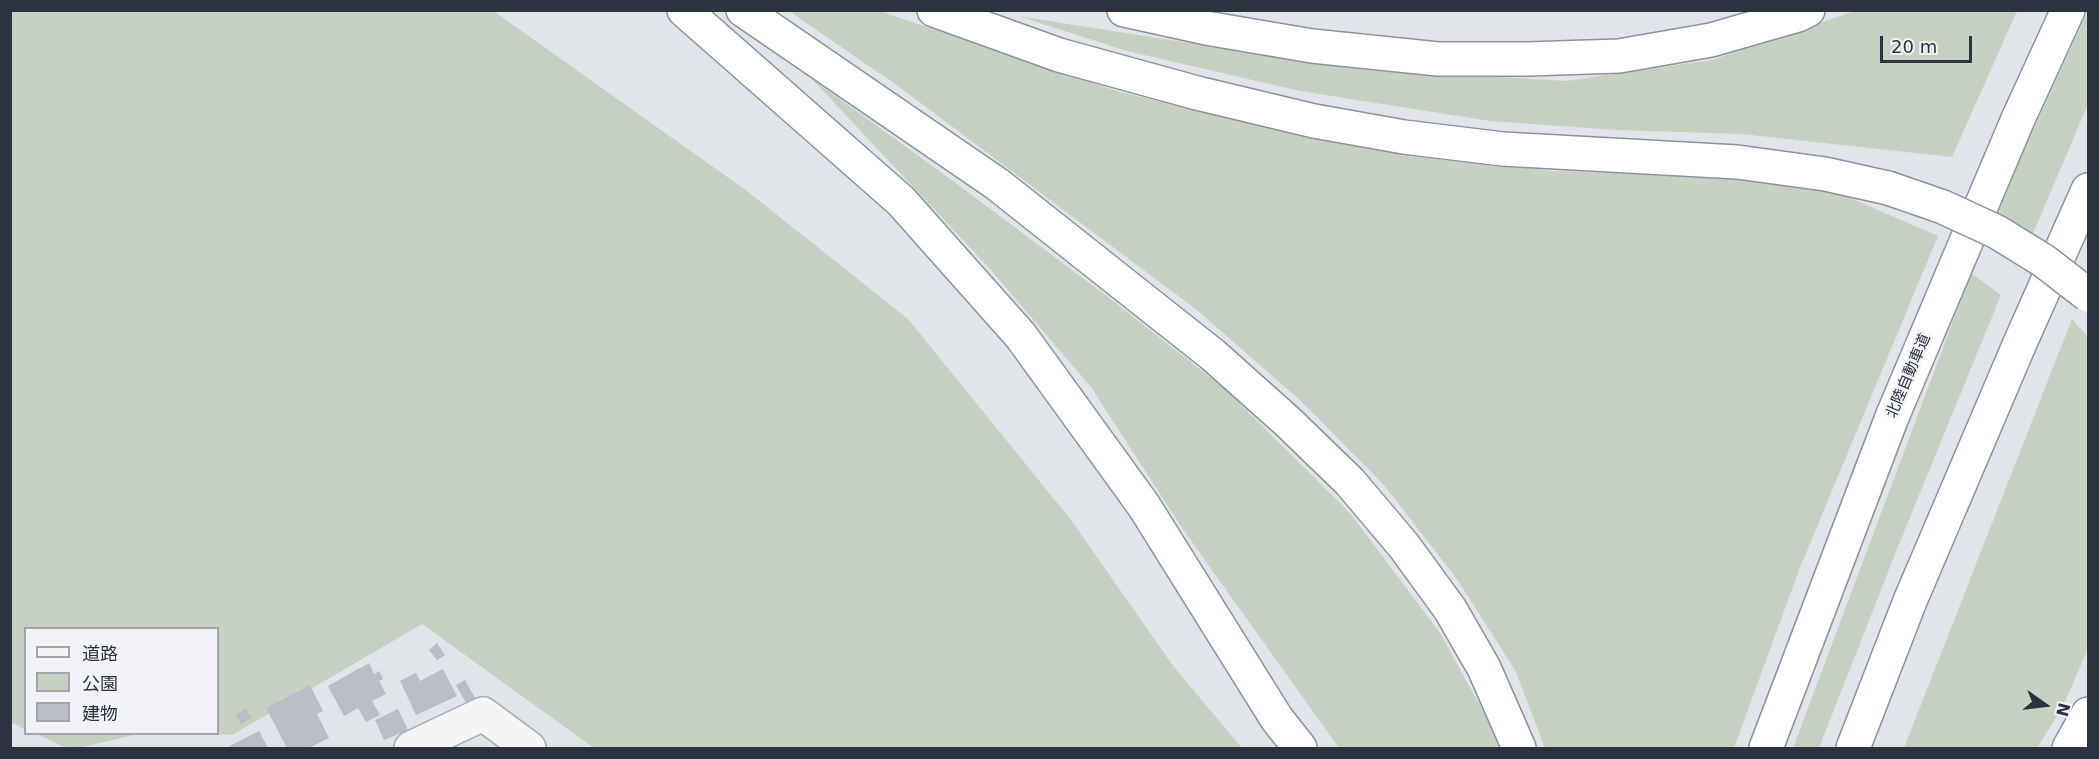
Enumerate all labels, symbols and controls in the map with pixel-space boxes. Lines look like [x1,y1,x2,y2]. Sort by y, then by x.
scale bar [1883,24,1974,62]
text: 20 m [1891,36,1937,57]
street label: 北陸自動車道 [1883,331,1935,421]
legend [24,627,219,735]
text: 道路 [82,643,118,664]
text: 公園 [82,673,118,694]
north arrow [2015,675,2075,735]
text: N [2052,701,2074,718]
text: 建物 [82,703,118,724]

